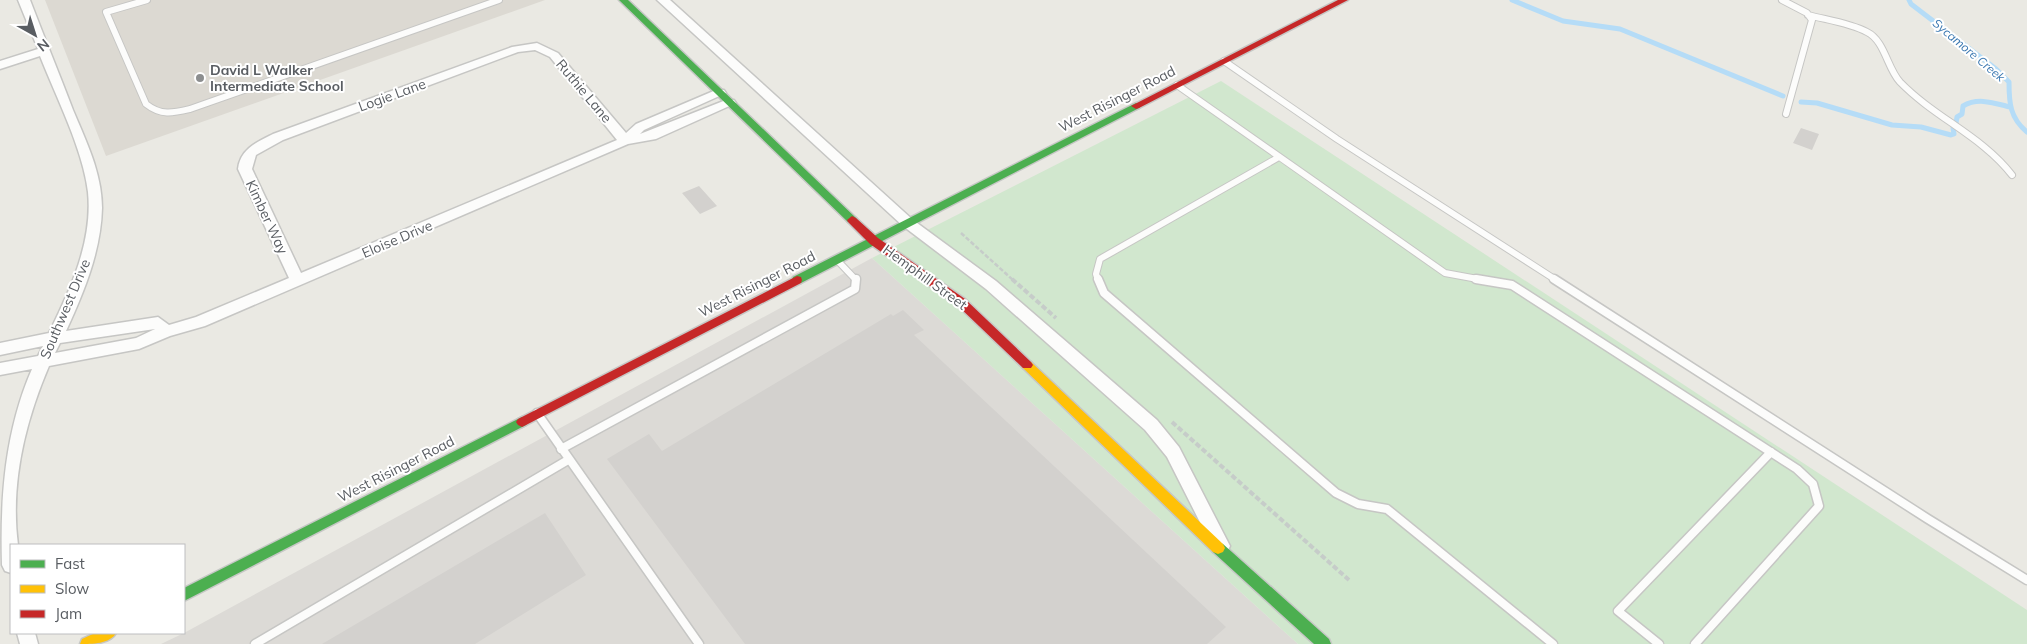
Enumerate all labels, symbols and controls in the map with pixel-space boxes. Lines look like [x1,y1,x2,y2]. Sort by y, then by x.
north arrow [10,10,60,60]
water label: Sycamore Creek [1930,15,2009,85]
text: N [33,35,53,55]
street label: Ruthie Lane [552,56,616,126]
place label: David L Walker Intermediate School [210,61,344,95]
street label: West Risinger Road [1056,62,1178,136]
marker: David L Walker Intermediate School [194,72,206,84]
street label: Logie Lane [356,74,428,116]
street label: Kimber Way [242,177,292,257]
street label: Eloise Drive [359,216,435,262]
street label: Hemphill Street [879,240,971,314]
street label: West Risinger Road [696,247,818,321]
street label: Southwest Drive [36,256,94,362]
street label: West Risinger Road [335,432,457,506]
legend [10,544,185,634]
text: Fast [55,554,85,573]
text: Slow [55,579,89,598]
text: Jam [55,604,82,623]

